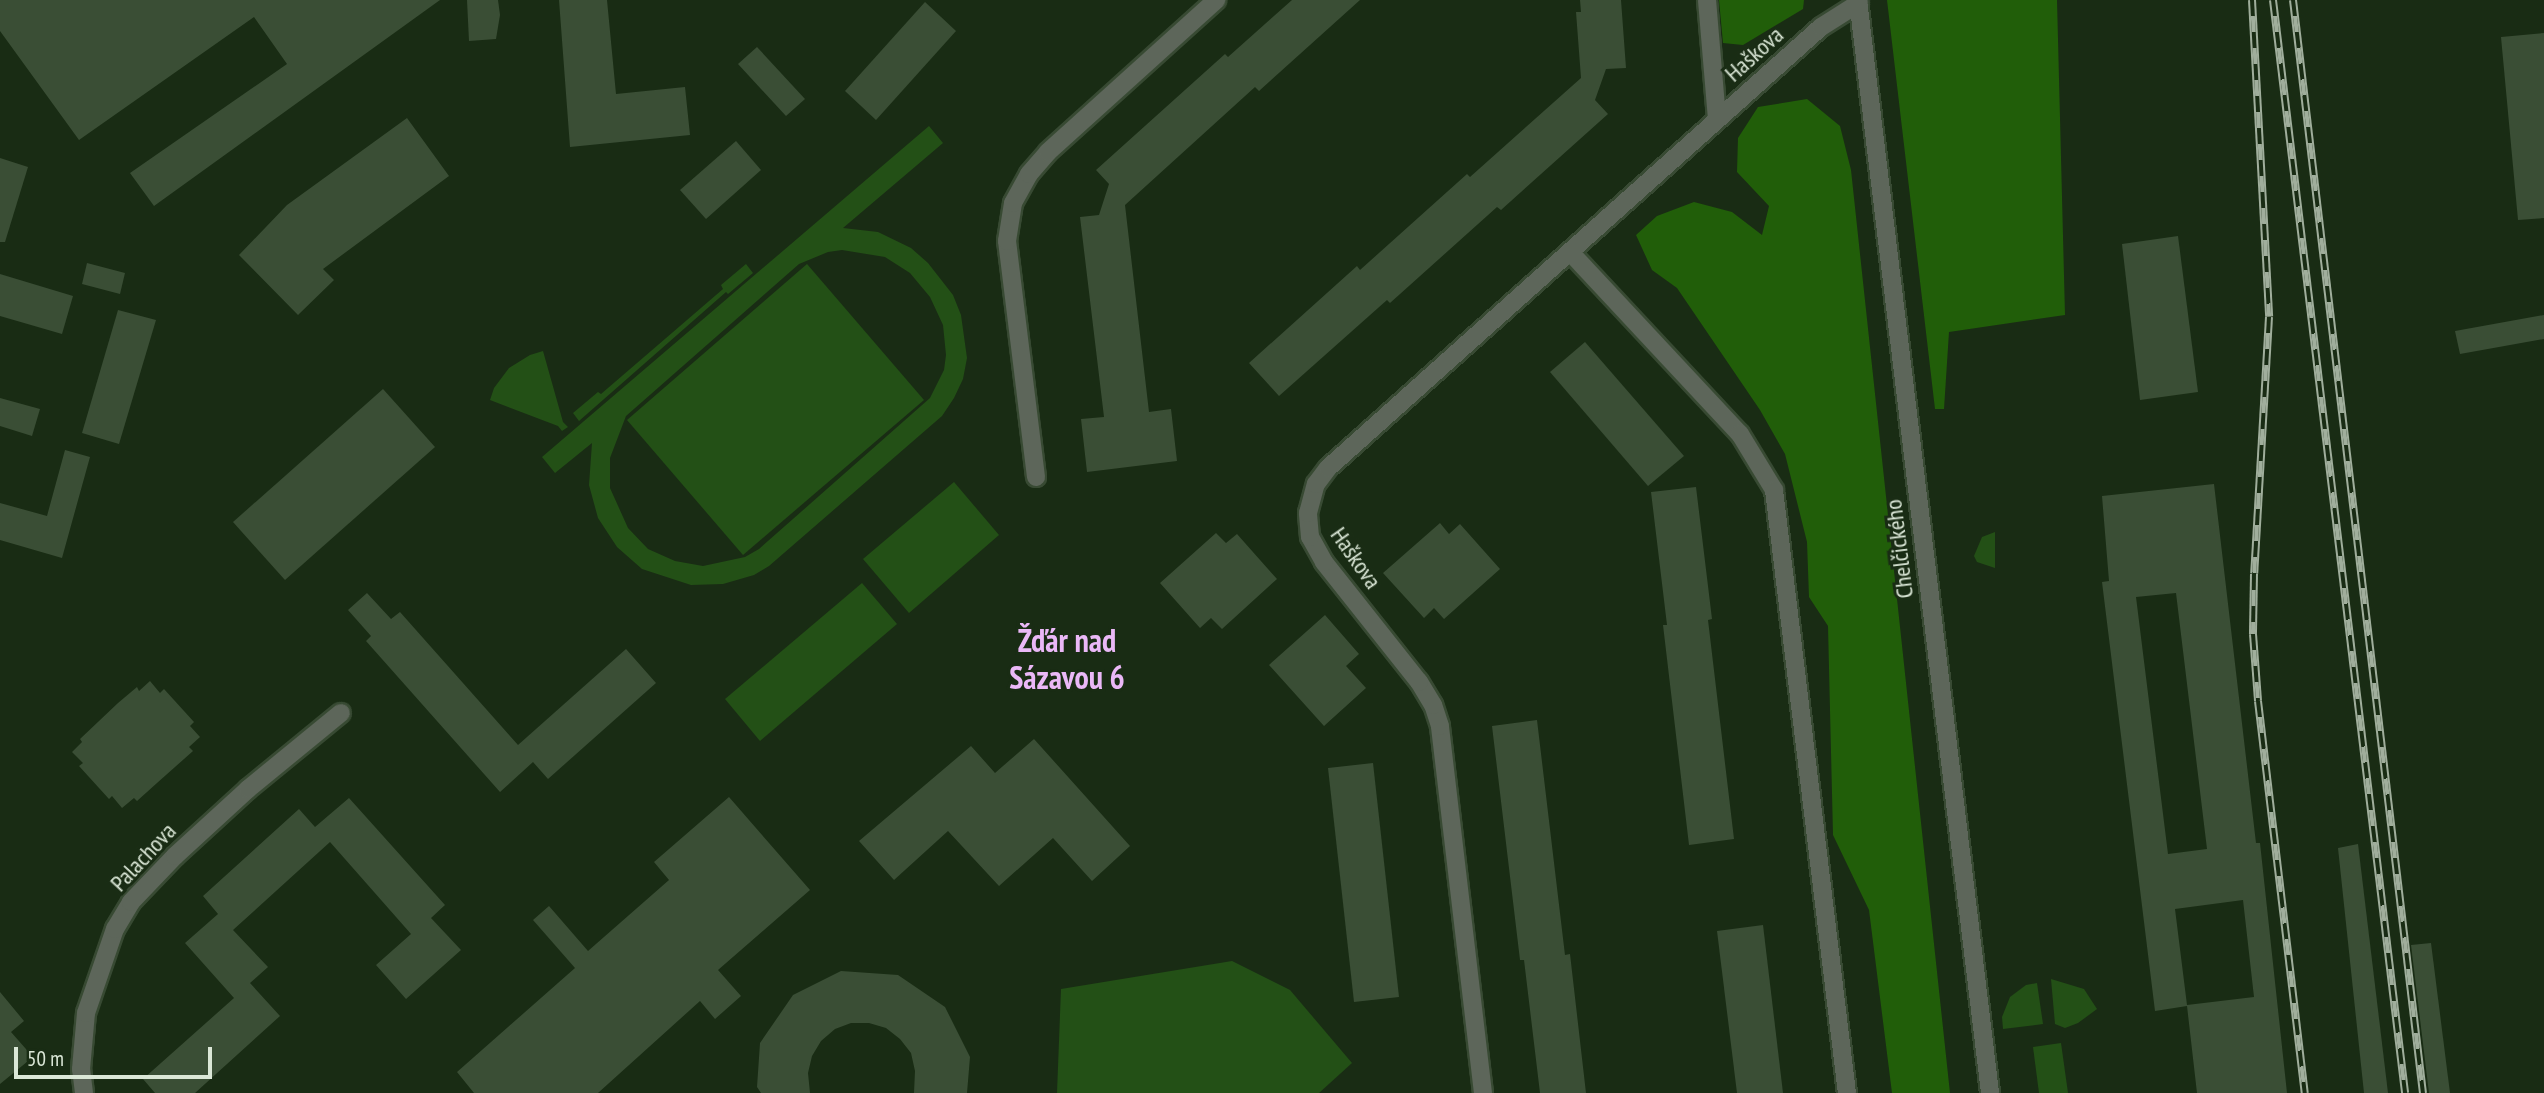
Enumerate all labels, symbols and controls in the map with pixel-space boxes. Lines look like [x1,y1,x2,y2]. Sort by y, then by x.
street label: Haškova [1719,20,1789,88]
street label: Chelčického [1879,498,1919,600]
street label: Haškova [1325,522,1387,594]
district label: Žďár nad Sázavou 6 [1009,622,1125,697]
street label: Palachova [104,817,182,897]
scale bar [18,1034,215,1078]
text: 50 m [27,1045,64,1072]

